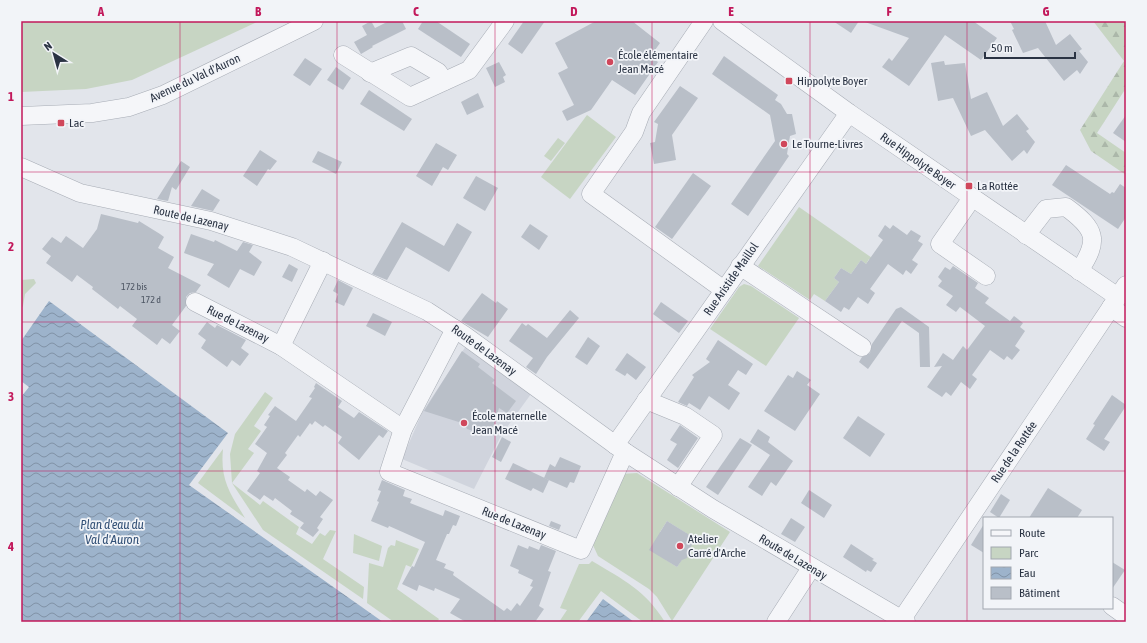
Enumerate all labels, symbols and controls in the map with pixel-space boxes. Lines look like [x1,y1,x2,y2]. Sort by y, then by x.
text: A [97,4,105,19]
text: B [255,4,262,19]
text: C [413,4,419,19]
text: D [570,4,578,19]
text: E [728,4,734,19]
text: F [886,4,892,19]
text: G [1043,4,1050,19]
north arrow [34,34,74,74]
scale bar [985,34,1075,60]
text: N [42,39,54,53]
text: 50 m [991,41,1013,55]
place label: École élémentaire Jean Macé [618,48,698,76]
street label: Avenue du Val d'Auron [148,51,242,105]
marker: École élémentaire Jean Macé [605,57,615,67]
place label: Hippolyte Boyer [797,74,868,88]
marker: Hippolyte Boyer [784,76,794,86]
text: 1 [8,89,14,104]
place label: Lac [69,116,84,130]
marker: Lac [56,118,66,128]
street label: Rue Hippolyte Boyer [877,130,959,193]
place label: Le Tourne-Livres [792,137,863,151]
marker: Le Tourne-Livres [779,139,789,149]
place label: La Rottée [977,179,1018,193]
marker: La Rottée [964,181,974,191]
street label: Route de Lazenay [152,203,230,233]
text: 2 [8,239,14,254]
street label: Rue Aristide Maillol [701,239,762,318]
house number: 172 bis [121,281,147,292]
house number: 172 d [141,294,161,305]
street label: Rue de Lazenay [205,302,271,346]
street label: Route de Lazenay [449,322,519,378]
text: 3 [8,389,14,404]
place label: École maternelle Jean Macé [472,409,547,437]
marker: École maternelle Jean Macé [459,418,469,428]
street label: Rue de la Rottée [988,419,1040,485]
street label: Rue de Lazenay [480,504,548,542]
water label: Plan d'eau du Val d'Auron [80,517,144,547]
legend [983,517,1113,609]
text: Route [1019,526,1045,540]
street label: Route de Lazenay [756,531,830,583]
place label: Atelier Carré d'Arche [688,532,746,560]
text: 4 [7,539,14,554]
marker: Atelier Carré d'Arche [675,541,685,551]
text: Parc [1019,546,1039,560]
text: Eau [1019,566,1036,580]
text: Bâtiment [1019,586,1060,600]

